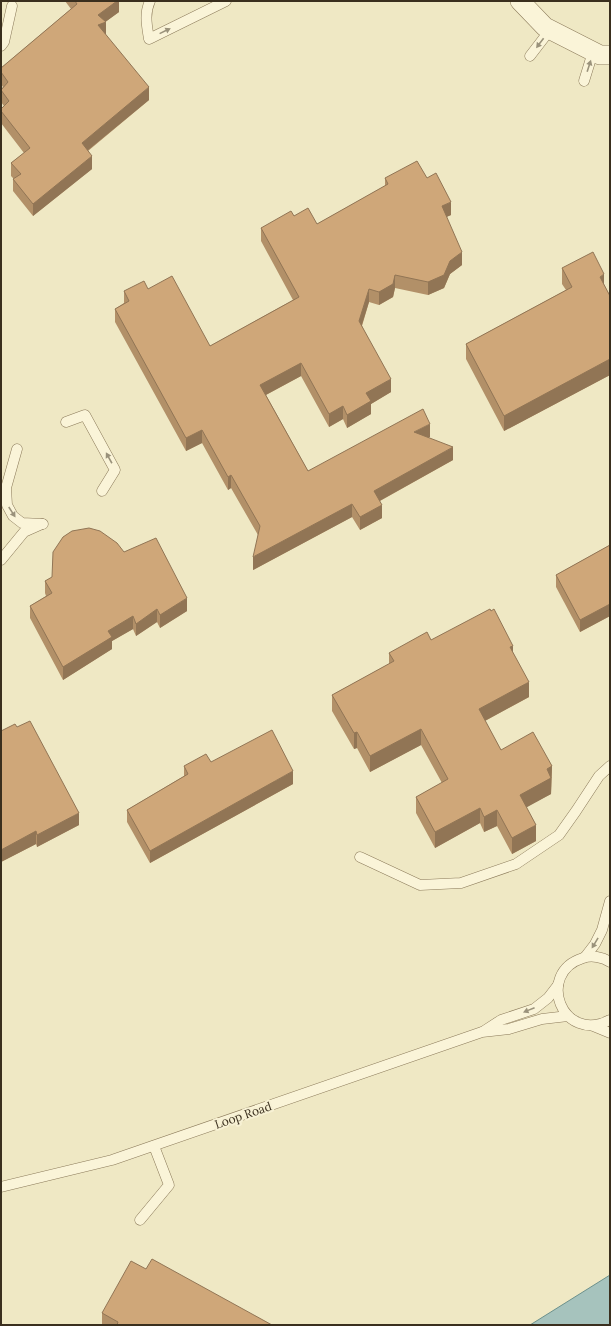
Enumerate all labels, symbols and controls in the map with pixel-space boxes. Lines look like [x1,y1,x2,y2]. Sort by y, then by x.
one-way arrow [159,28,171,34]
one-way arrow [536,37,544,48]
one-way arrow [586,60,592,72]
one-way arrow [105,452,112,464]
one-way arrow [8,507,16,518]
one-way arrow [591,938,599,948]
one-way arrow [523,1008,535,1014]
street label: Loop Road [213,1098,273,1132]

